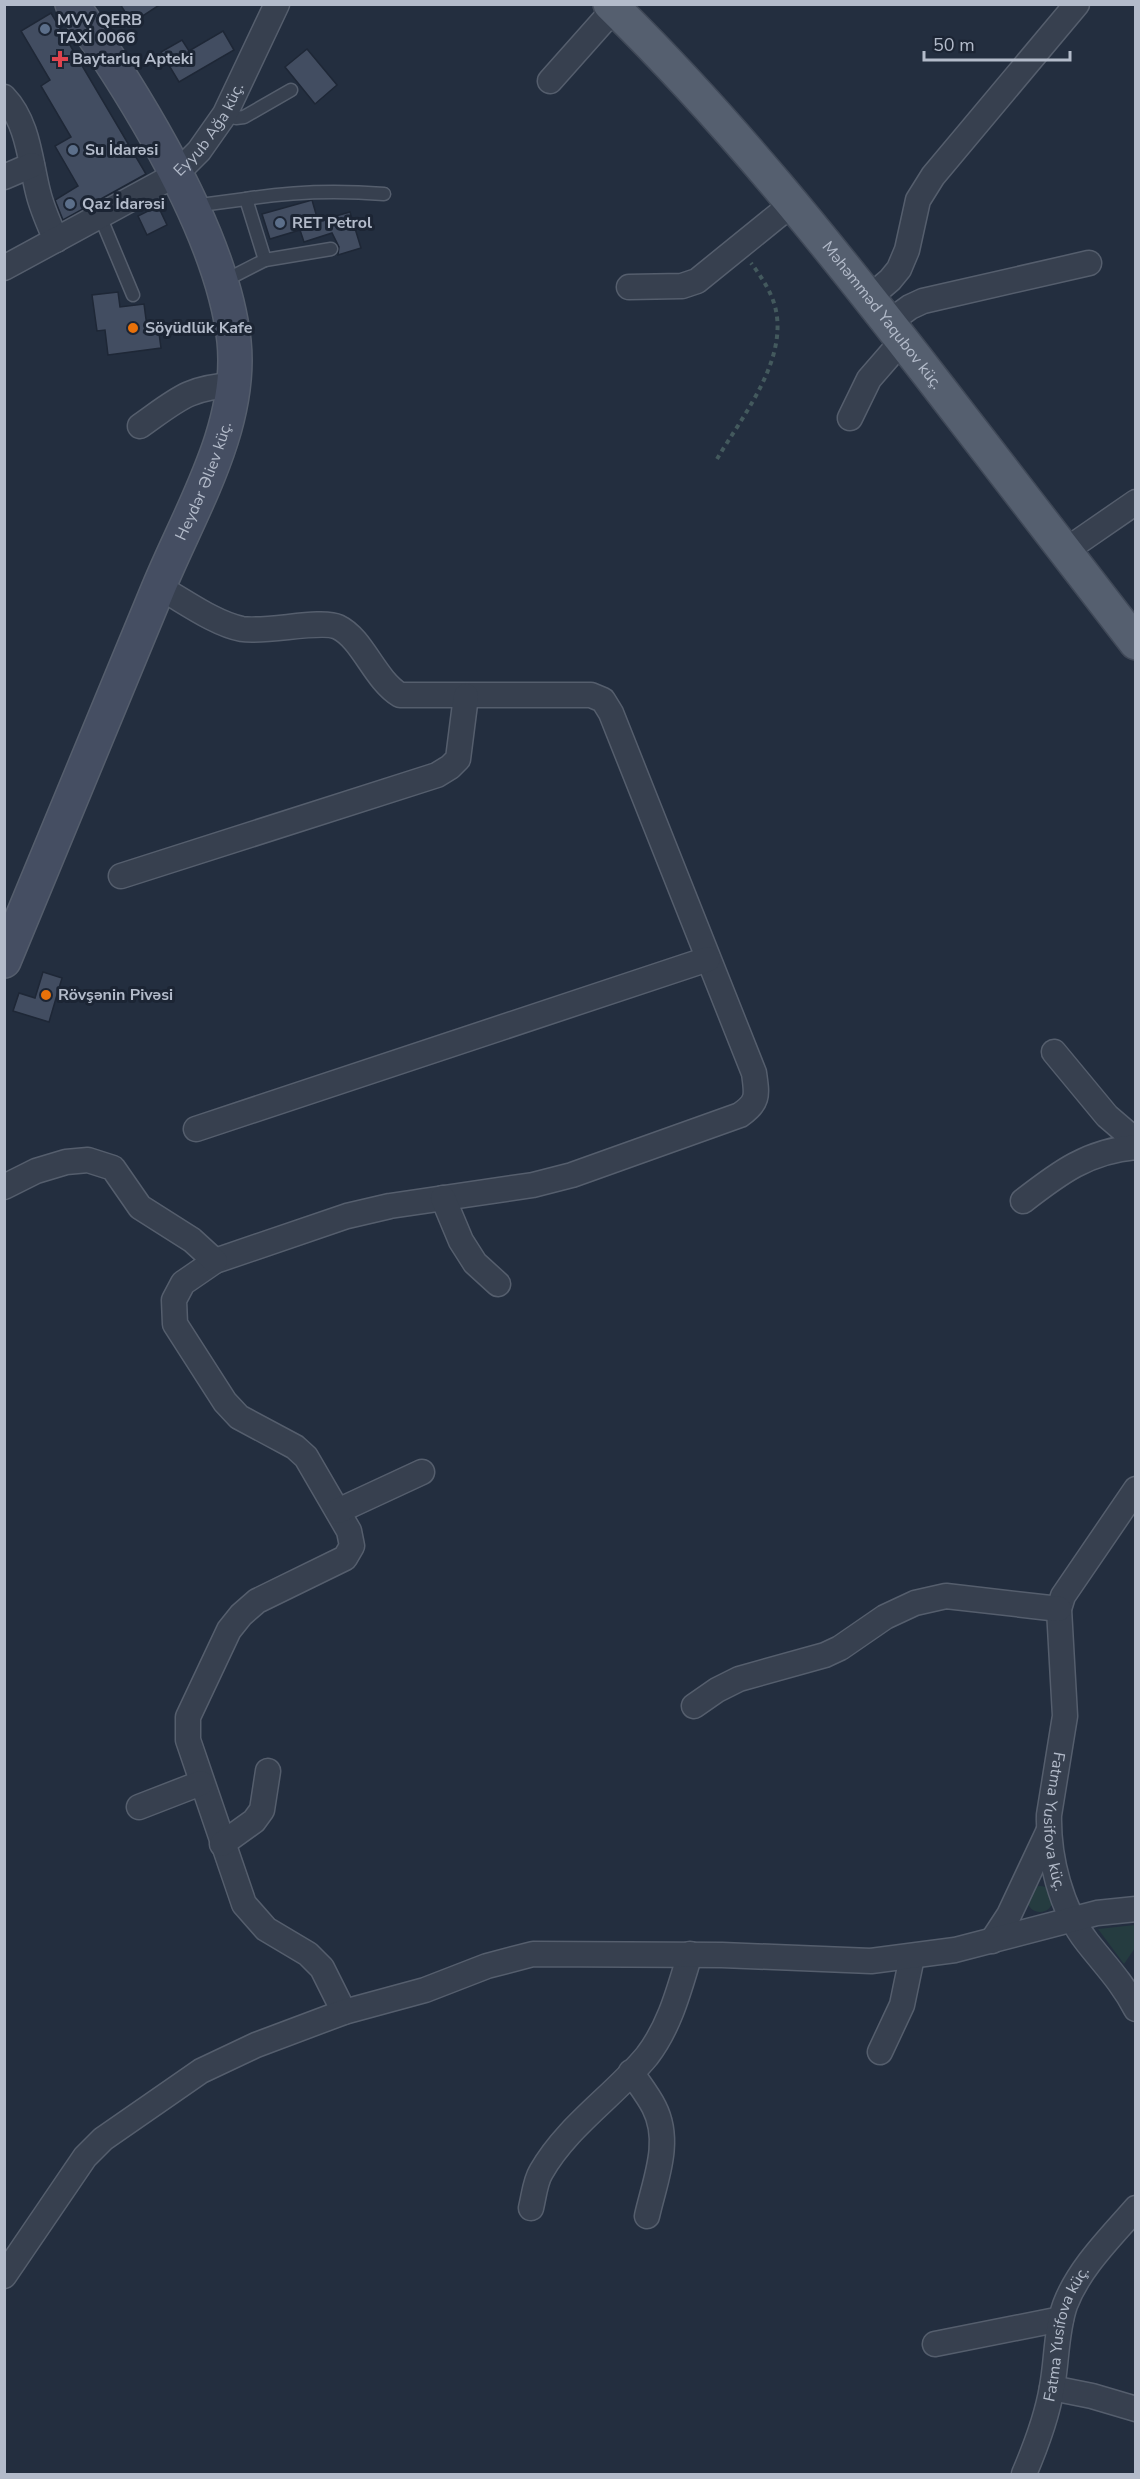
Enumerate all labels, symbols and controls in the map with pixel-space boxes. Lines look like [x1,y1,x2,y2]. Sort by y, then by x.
place label: MVV QERB TAXİ 0066 [57,9,142,49]
marker: MVV QERB TAXİ 0066 [38,22,52,36]
scale bar [924,24,1070,62]
text: 50 m [933,33,975,57]
place label: Baytarlıq Apteki [72,48,193,70]
marker: Baytarlıq Apteki [53,52,67,66]
street label: Eyyub Ağa küç. [169,79,249,181]
place label: Su İdarəsi [85,139,158,161]
marker: Su İdarəsi [66,143,80,157]
place label: Qaz İdarəsi [82,193,165,215]
marker: Qaz İdarəsi [63,197,77,211]
place label: RET Petrol [292,212,372,234]
marker: RET Petrol [273,216,287,230]
street label: Məhəmməd Yaqubov küç. [817,237,947,394]
place label: Söyüdlük Kafe [145,317,253,339]
marker: Söyüdlük Kafe [126,321,140,335]
street label: Heydər Əliev küç. [170,419,237,544]
place label: Rövşənin Pivəsi [58,984,173,1006]
marker: Rövşənin Pivəsi [39,988,53,1002]
street label: Fatma Yusifova küç. [1038,1750,1071,1894]
street label: Fatma Yusifova küç. [1038,2262,1094,2404]

